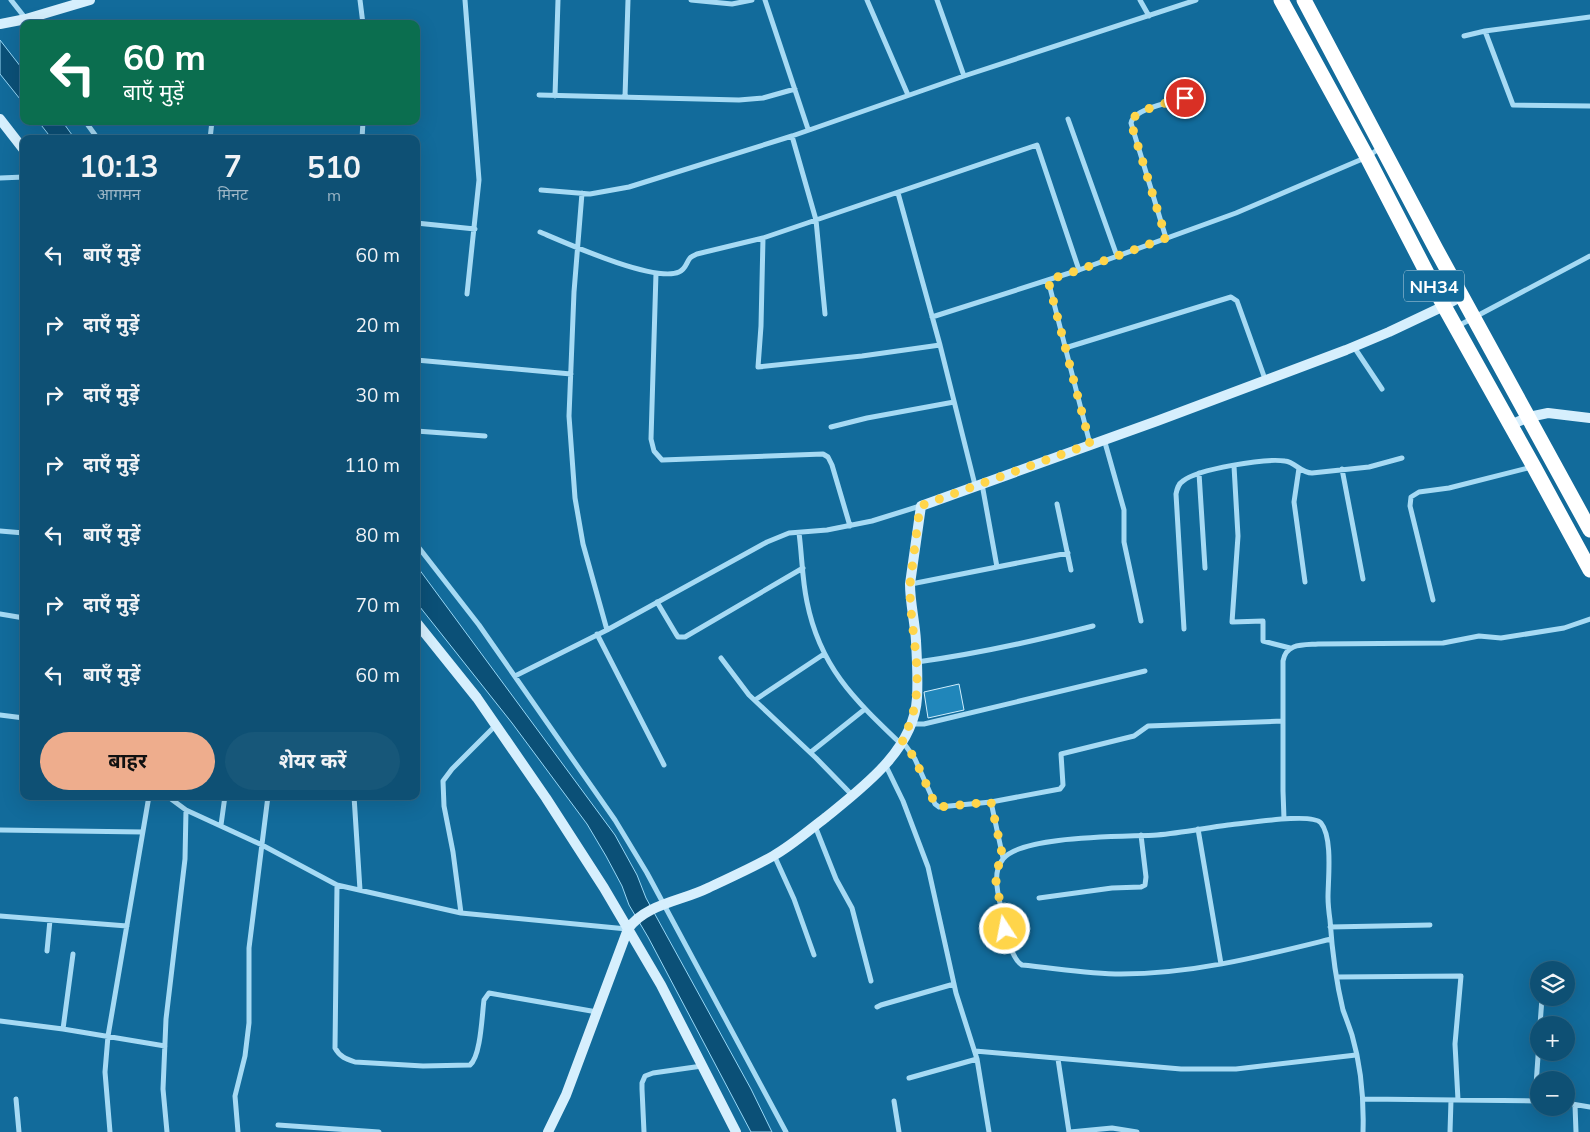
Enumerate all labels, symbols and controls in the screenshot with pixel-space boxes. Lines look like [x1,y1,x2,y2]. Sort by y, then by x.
text: 60 m [123,35,206,79]
icon: left [40,40,105,105]
pin [1164,77,1206,119]
text: बाएँ मुड़ें [123,78,184,106]
icon: arrive [1171,84,1199,112]
text: 10:13 [79,147,158,185]
text: 7 [224,147,242,185]
text: 510 [307,148,361,186]
text: आगमन [97,184,141,204]
text: मिनट [217,184,248,204]
text: m [327,185,341,205]
icon: left [40,241,68,269]
text: बाएँ मुड़ें [83,242,140,266]
text: 60 m [356,243,400,267]
road number: NH34 [1404,270,1464,302]
icon: right [40,311,68,339]
text: दाएँ मुड़ें [83,312,139,336]
text: 20 m [356,313,400,337]
icon: right [40,381,68,409]
text: दाएँ मुड़ें [83,382,139,406]
text: 30 m [356,383,400,407]
icon: right [40,451,68,479]
text: दाएँ मुड़ें [83,452,139,476]
text: 110 m [344,453,400,477]
icon: left [40,521,68,549]
text: बाएँ मुड़ें [83,522,140,546]
text: 80 m [356,523,400,547]
icon: right [40,591,68,619]
text: दाएँ मुड़ें [83,592,139,616]
text: 70 m [356,593,400,617]
icon: left [40,661,68,689]
text: बाएँ मुड़ें [83,662,140,686]
text: 60 m [356,663,400,687]
button: बाहर [40,732,215,790]
button: शेयर करें [225,732,400,790]
position arrow [978,902,1030,954]
map controls [1530,961,1575,1116]
button: layers [1530,961,1575,1006]
button: + [1530,1016,1575,1061]
button: − [1530,1071,1575,1116]

